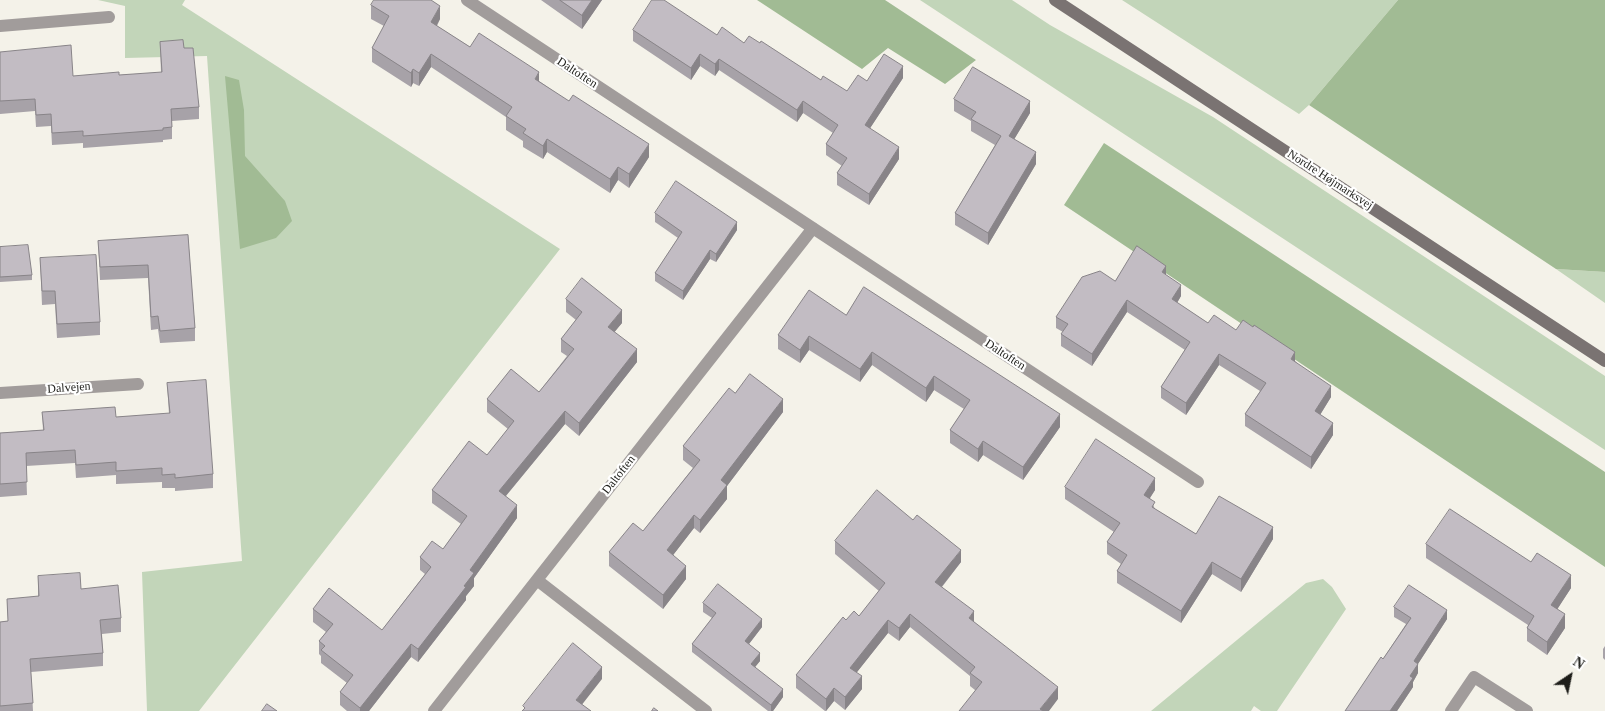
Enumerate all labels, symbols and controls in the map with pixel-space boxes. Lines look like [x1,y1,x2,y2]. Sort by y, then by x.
street label: Daltoften [554,55,600,91]
street label: Nordre Højmarksvej [1285,147,1375,213]
street label: Daltoften [982,337,1028,373]
street label: Dalvejen [47,379,91,397]
street label: Daltoften [599,453,639,497]
north arrow [1545,651,1595,701]
text: N [1570,654,1587,672]

